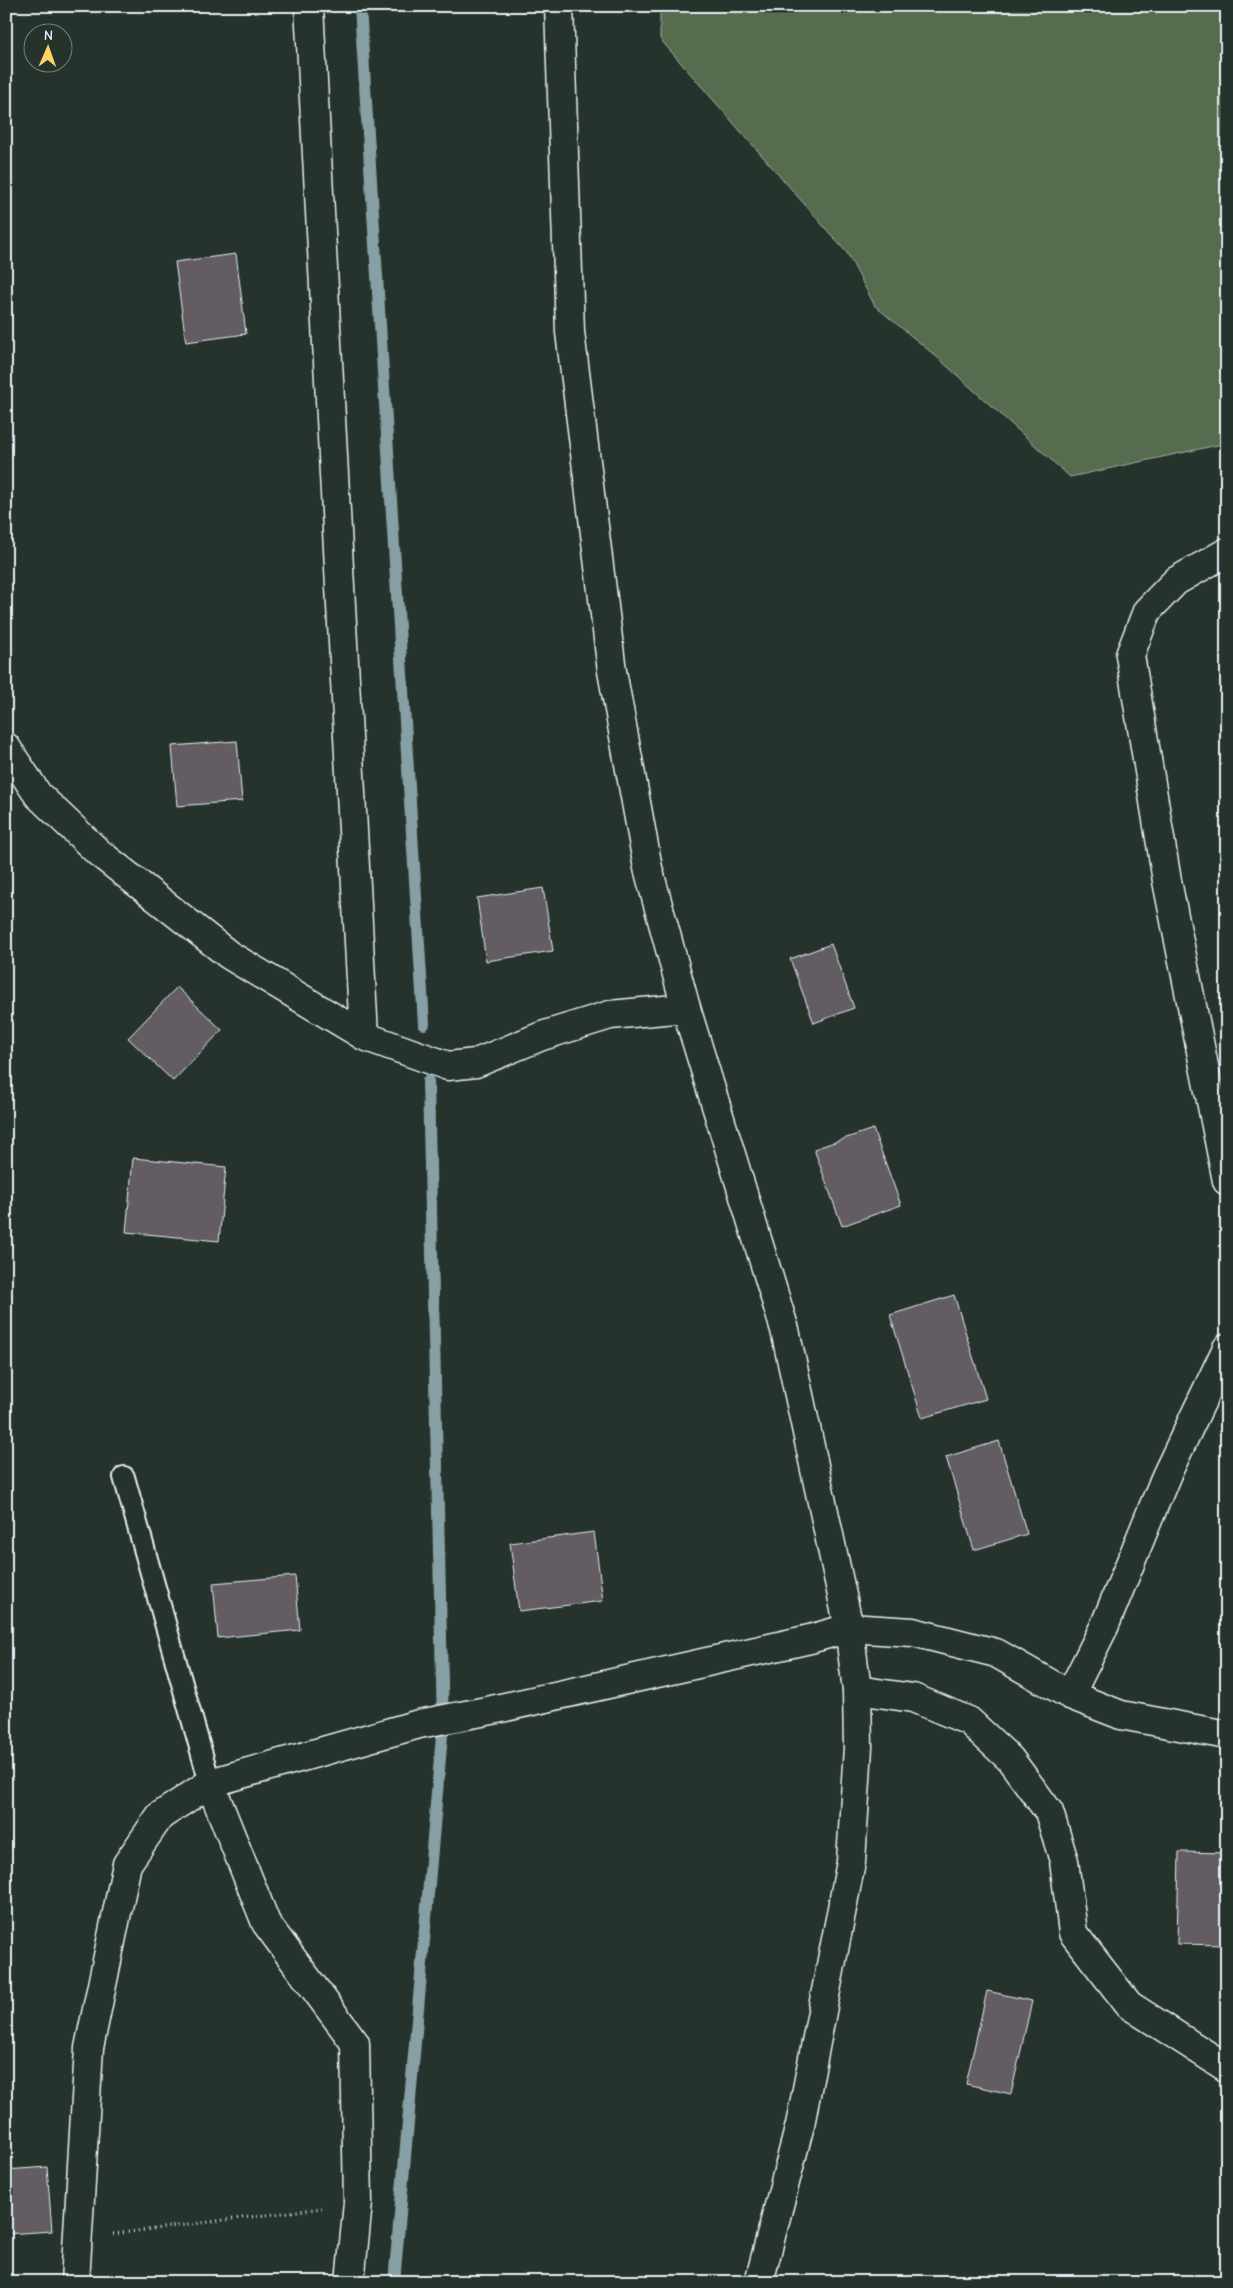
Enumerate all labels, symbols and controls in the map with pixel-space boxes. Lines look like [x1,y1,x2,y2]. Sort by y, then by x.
north arrow [22,22,72,72]
text: N [44,27,53,44]

